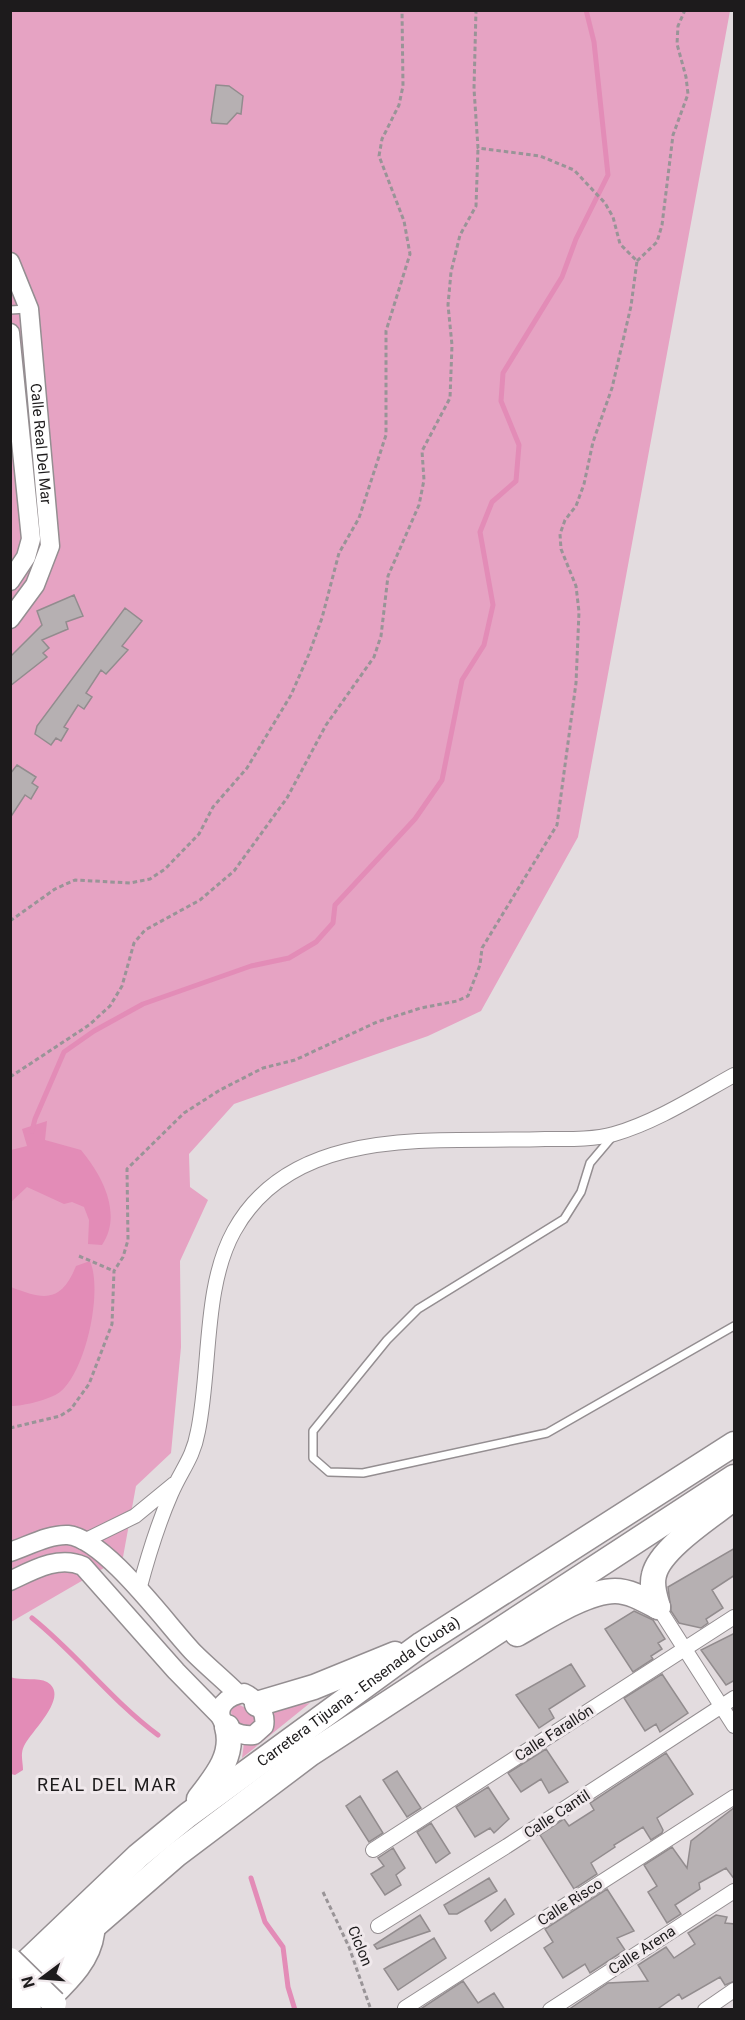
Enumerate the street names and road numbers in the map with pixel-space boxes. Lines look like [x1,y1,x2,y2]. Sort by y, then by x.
street label: Calle Real Del Mar [27,383,55,505]
street label: Carretera Tijuana - Ensenada (Cuota) [254,1613,463,1770]
street label: Calle Farallón [511,1701,597,1765]
street label: Calle Cantil [521,1786,593,1842]
street label: Calle Risco [534,1874,606,1930]
street label: Calle Arena [605,1922,679,1978]
street label: Ciclon [344,1923,376,1969]

